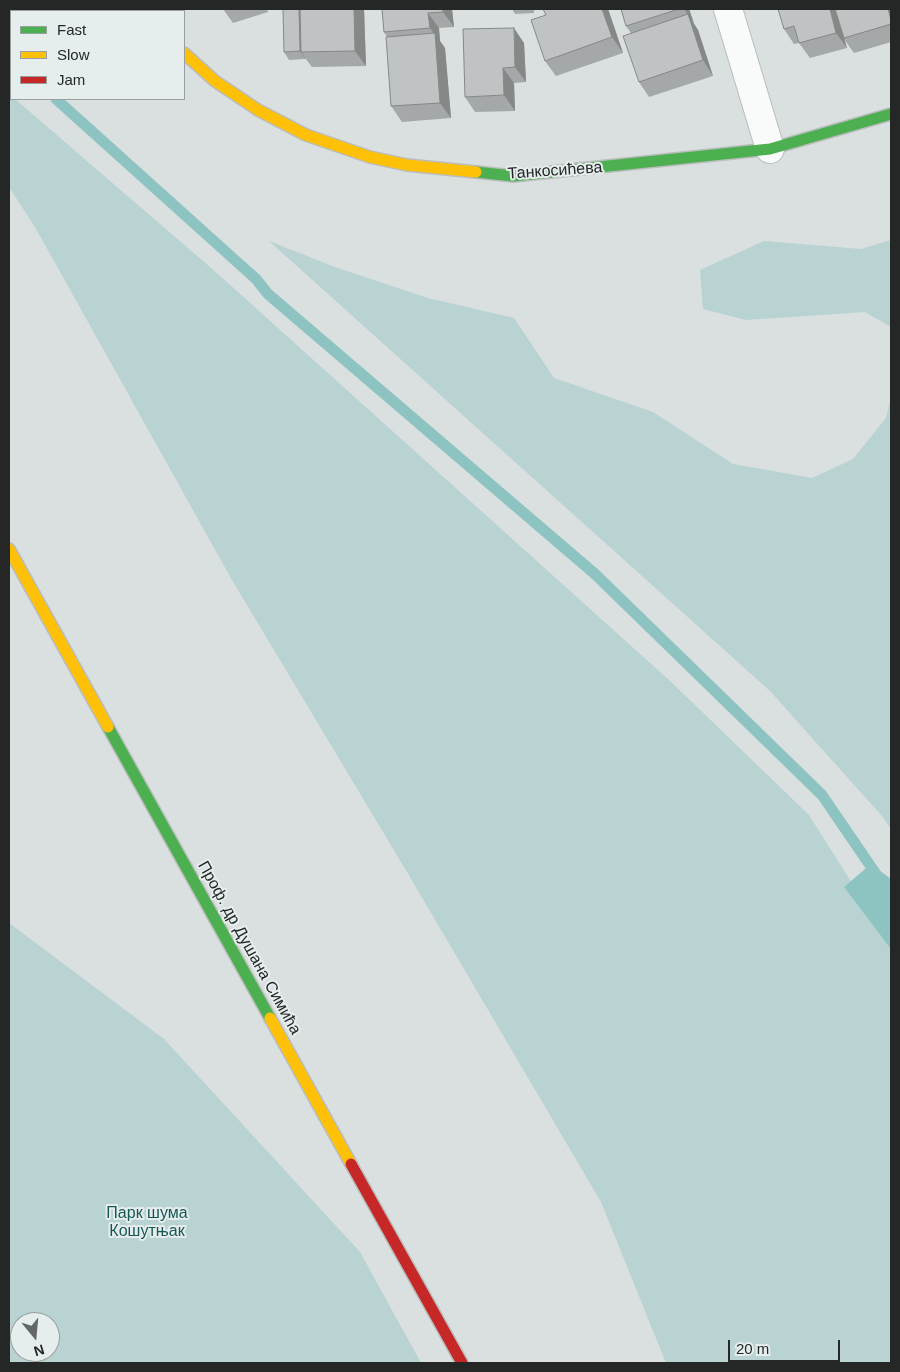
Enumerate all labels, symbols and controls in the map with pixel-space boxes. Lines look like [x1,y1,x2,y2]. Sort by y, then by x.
legend [10,10,185,100]
text: Fast [57,21,86,38]
text: Slow [57,46,90,63]
text: Jam [57,71,85,88]
street label: Танкосићева [507,158,603,184]
street label: Проф. др Душана Симића [193,858,305,1038]
park label: Парк шума Кошутњак [106,1204,188,1242]
north arrow [10,1312,60,1362]
scale bar [730,1330,842,1362]
text: 20 m [736,1340,769,1357]
text: N [32,1341,46,1360]

